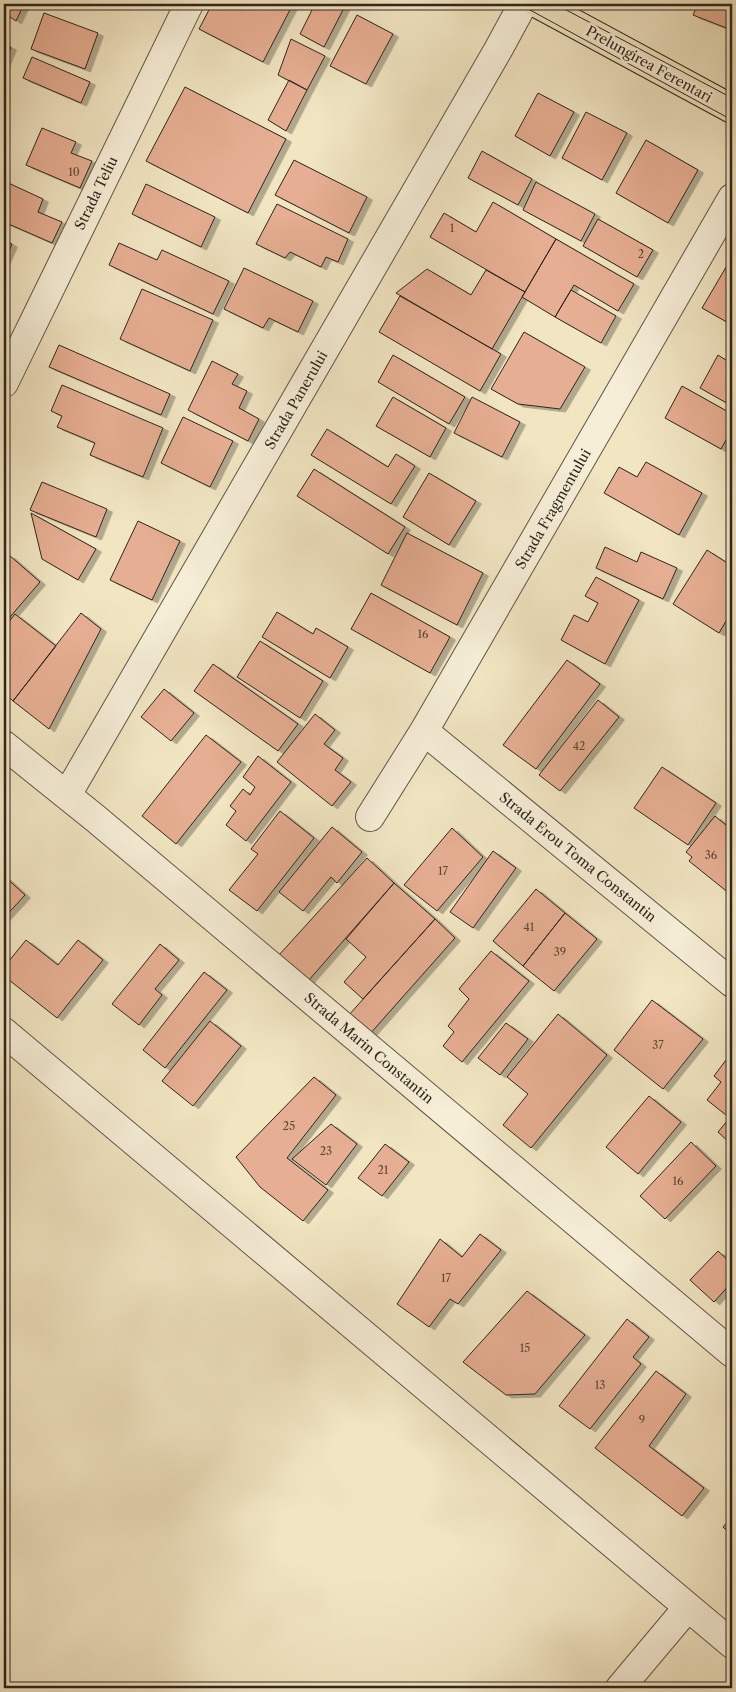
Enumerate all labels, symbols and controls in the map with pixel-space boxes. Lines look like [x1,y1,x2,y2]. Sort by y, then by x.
street label: Prelungirea Ferentari [583,22,715,106]
street label: Strada Teliu [70,153,122,233]
house number: 10 [68,165,80,179]
house number: 1 [450,221,455,235]
house number: 2 [638,247,644,261]
street label: Strada Panerului [261,348,331,452]
street label: Strada Fragmentului [511,446,595,572]
house number: 16 [417,627,429,641]
house number: 42 [573,739,585,753]
street label: Strada Erou Toma Constantin [496,788,660,926]
house number: 36 [705,848,718,862]
house number: 17 [438,864,449,878]
house number: 41 [524,920,535,934]
house number: 39 [554,945,566,959]
street label: Strada Marin Constantin [301,989,438,1108]
house number: 37 [652,1038,664,1052]
house number: 25 [283,1119,295,1133]
house number: 23 [320,1144,332,1158]
house number: 21 [378,1163,389,1177]
house number: 16 [672,1174,684,1188]
house number: 17 [441,1271,452,1285]
house number: 15 [520,1341,530,1355]
house number: 13 [595,1378,605,1392]
house number: 9 [639,1413,645,1427]

